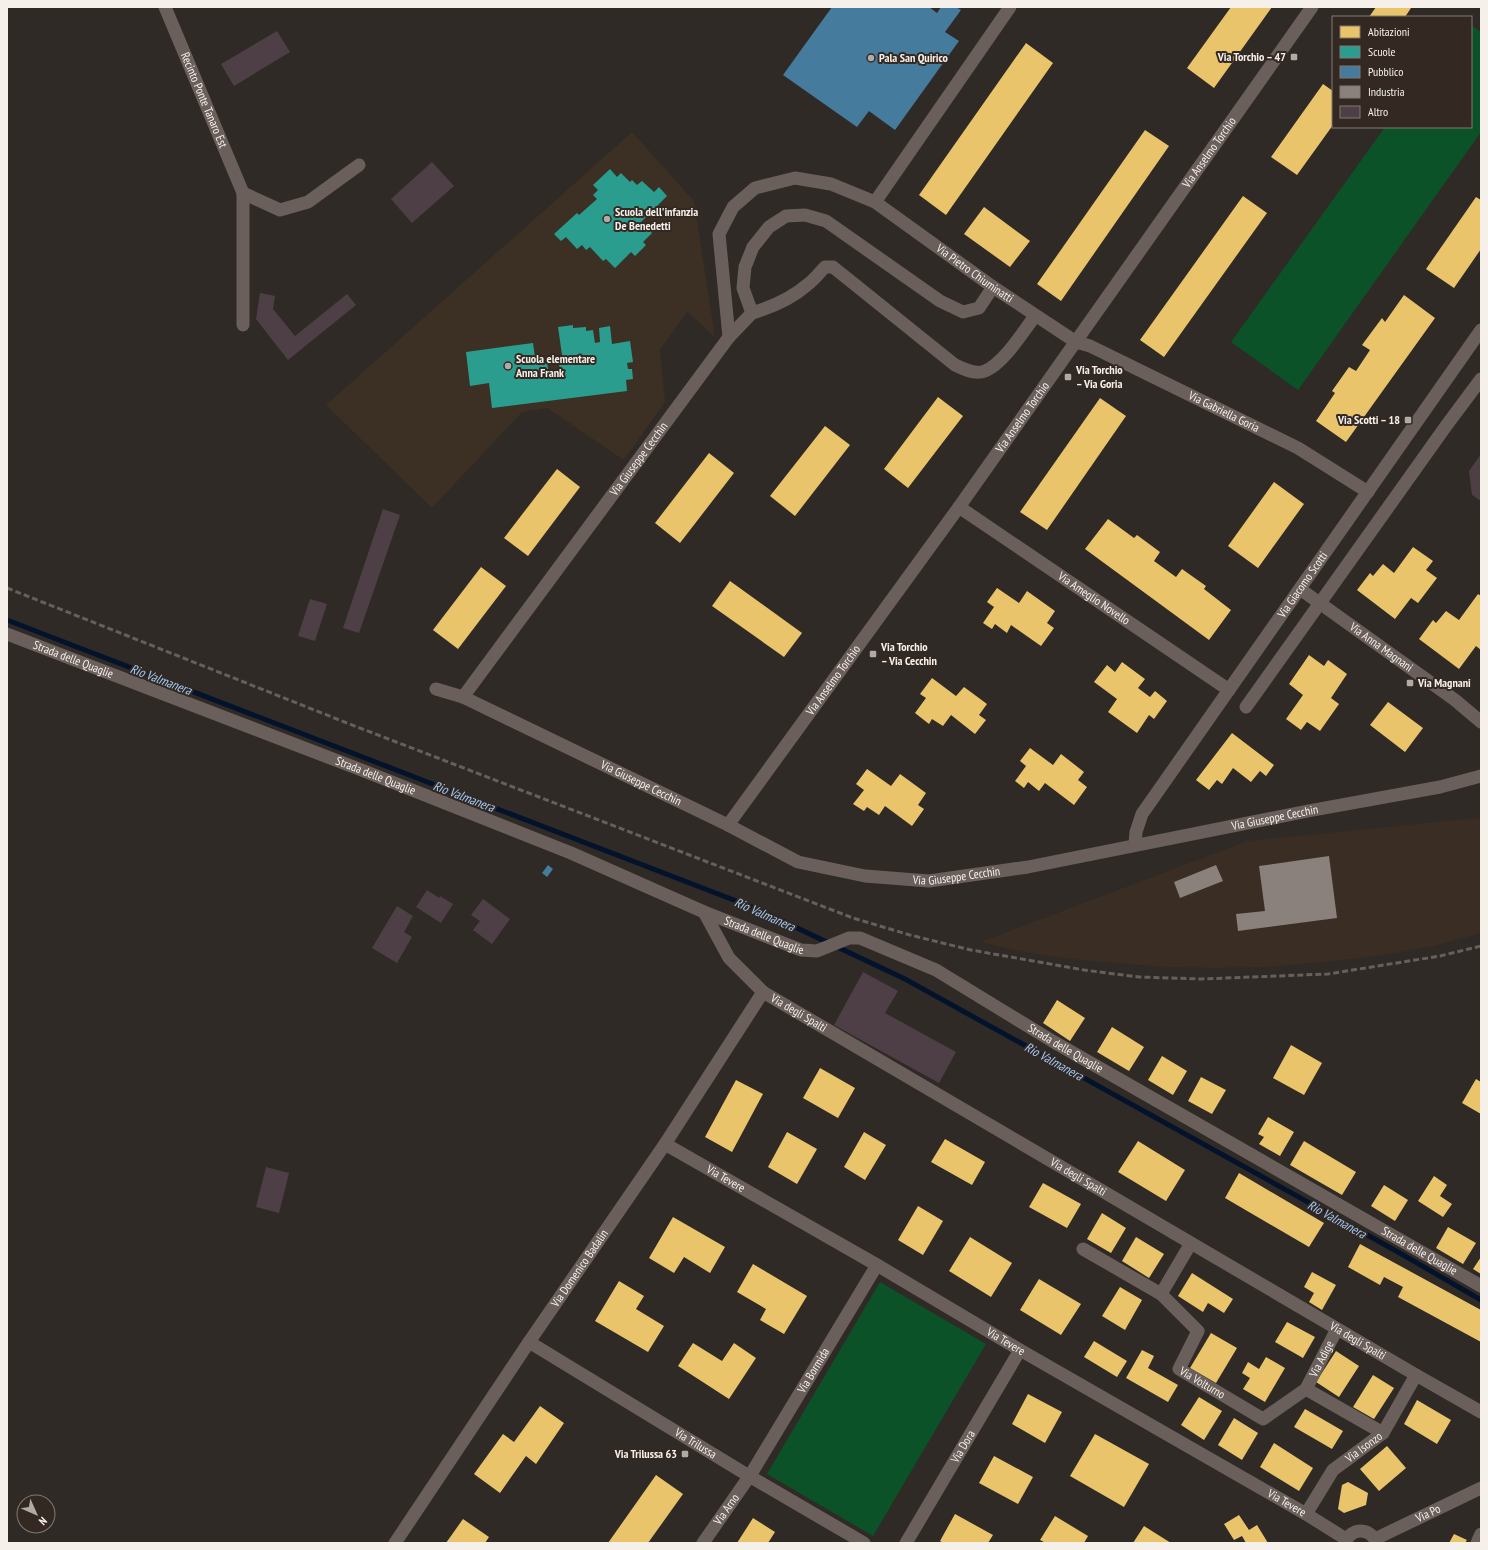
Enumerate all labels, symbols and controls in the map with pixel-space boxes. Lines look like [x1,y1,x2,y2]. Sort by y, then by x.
legend [1332,16,1472,128]
text: Abitazioni [1368,24,1410,39]
text: Scuole [1368,44,1396,59]
place label: Via Torchio – 47 [1217,49,1286,64]
street label: Recinto Ponte Tanaro Est [178,50,231,151]
place label: Pala San Quirico [879,50,949,65]
marker: Via Torchio – 47 [1289,52,1299,62]
marker: Pala San Quirico [866,53,876,63]
text: Pubblico [1368,64,1403,79]
text: Industria [1368,84,1405,99]
text: Altro [1368,104,1388,119]
street label: Via Anselmo Torchio [1178,114,1239,191]
place label: Scuola dell'infanzia De Benedetti [615,204,698,233]
marker: Scuola dell'infanzia De Benedetti [602,214,612,224]
street label: Via Pietro Chiuminatti [933,240,1017,306]
place label: Scuola elementare Anna Frank [515,351,595,380]
marker: Scuola elementare Anna Frank [503,361,513,371]
place label: Via Torchio – Via Goria [1075,362,1123,391]
marker: Via Torchio – Via Goria [1063,372,1073,382]
street label: Via Anselmo Torchio [991,379,1052,456]
street label: Via Gabriella Goria [1185,387,1262,435]
place label: Via Scotti – 18 [1337,412,1400,427]
marker: Via Scotti – 18 [1403,415,1413,425]
street label: Via Giuseppe Cecchin [606,419,671,499]
street label: Via Giacomo Scotti [1273,548,1331,621]
street label: Via Ameglio Novello [1054,568,1133,628]
street label: Via Anna Magnani [1346,618,1416,675]
street label: Strada delle Quaglie [31,637,116,681]
place label: Via Torchio – Via Cecchin [880,639,937,668]
street label: Via Anselmo Torchio [802,642,863,719]
marker: Via Torchio – Via Cecchin [868,649,878,659]
water label: Rio Valmanera [128,660,195,699]
place label: Via Magnani [1417,675,1471,690]
marker: Via Magnani [1405,678,1415,688]
street label: Strada delle Quaglie [334,753,418,798]
street label: Via Giuseppe Cecchin [598,756,684,808]
water label: Rio Valmanera [431,777,498,816]
street label: Via Giuseppe Cecchin [1229,801,1319,833]
street label: Via Giuseppe Cecchin [911,863,1001,888]
water label: Rio Valmanera [732,894,798,936]
street label: Strada delle Quaglie [722,913,804,957]
street label: Via degli Spalti [767,990,830,1035]
street label: Strada delle Quaglie [1025,1020,1106,1076]
water label: Rio Valmanera [1021,1038,1087,1085]
street label: Via degli Spalti [1047,1154,1109,1199]
street label: Via Tevere [703,1161,748,1195]
water label: Rio Valmanera [1304,1196,1370,1243]
street label: Strada delle Quaglie [1379,1223,1460,1278]
street label: Via Domenico Badalin [547,1226,611,1310]
street label: Via degli Spalti [1326,1318,1389,1363]
street label: Via Tevere [983,1323,1028,1358]
street label: Via Adige [1305,1338,1337,1380]
street label: Via Bormida [793,1345,832,1396]
street label: Via Volturno [1176,1363,1228,1402]
street label: Via Trilussa [671,1424,720,1462]
street label: Via Dora [947,1427,978,1466]
street label: Via Isonzo [1341,1428,1385,1466]
place label: Via Trilussa 63 [614,1446,677,1461]
marker: Via Trilussa 63 [680,1449,690,1459]
street label: Via Tevere [1264,1485,1309,1520]
street label: Via Arno [709,1491,742,1528]
north arrow [16,1494,56,1534]
street label: Via Po [1412,1501,1443,1526]
text: N [36,1514,50,1528]

